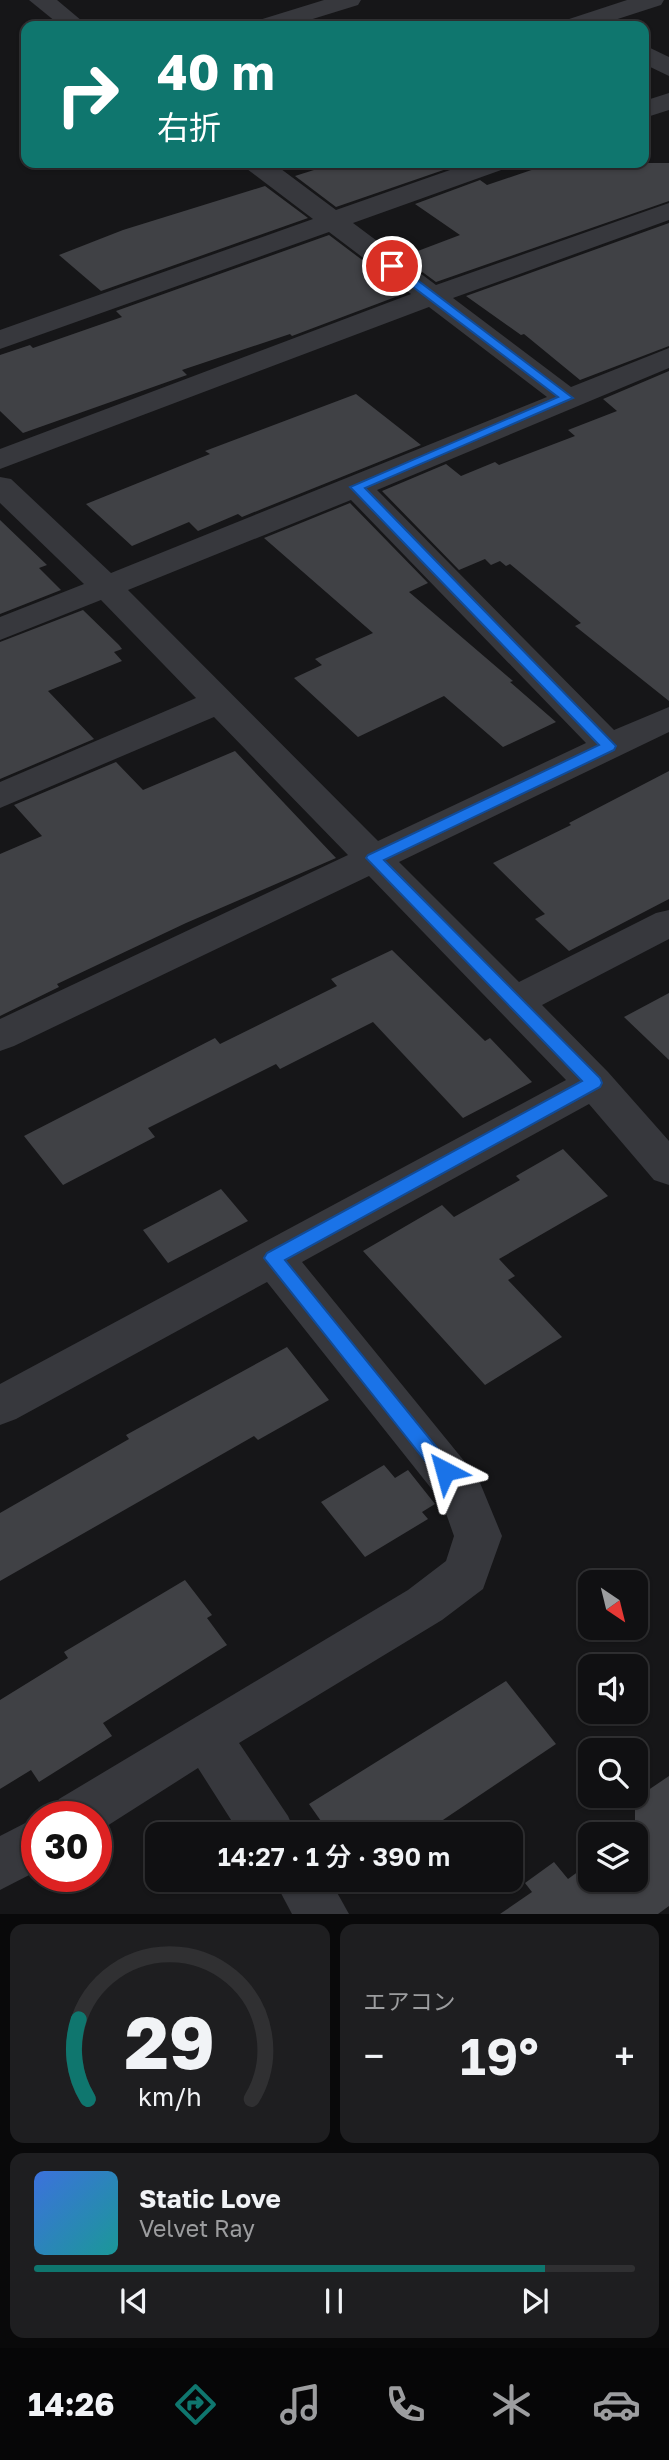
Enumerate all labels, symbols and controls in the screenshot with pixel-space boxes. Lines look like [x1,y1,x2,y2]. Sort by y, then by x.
text: 40 m [157,42,275,101]
icon: right [42,49,133,140]
text: 右折 [157,108,221,146]
pin [362,236,422,296]
icon: arrive [373,247,411,285]
position arrow [408,1434,482,1508]
north arrow [578,1570,648,1640]
map controls [578,1570,648,1892]
button: sound [578,1654,648,1724]
button: search [578,1738,648,1808]
speed limit sign: 30 [21,1801,112,1892]
button: layers [578,1822,648,1892]
text: 14:27 · 1 分 · 390 m [218,1841,450,1872]
text: エアコン [364,1987,456,2015]
text: 29 [124,1999,215,2086]
text: 19° [460,2024,539,2086]
text: − [364,2033,384,2078]
text: + [614,2033,635,2078]
text: km/h [138,2081,202,2112]
text: Static Love [139,2183,281,2214]
text: Velvet Ray [139,2214,255,2242]
icon: previous [115,2282,153,2320]
icon: pause [315,2282,353,2320]
icon: next [516,2282,554,2320]
icon: directions [171,2380,220,2429]
icon: music [276,2380,325,2429]
icon: phone [381,2380,430,2429]
icon: climate [487,2380,536,2429]
icon: car [592,2380,641,2429]
text: 14:26 [28,2385,115,2423]

